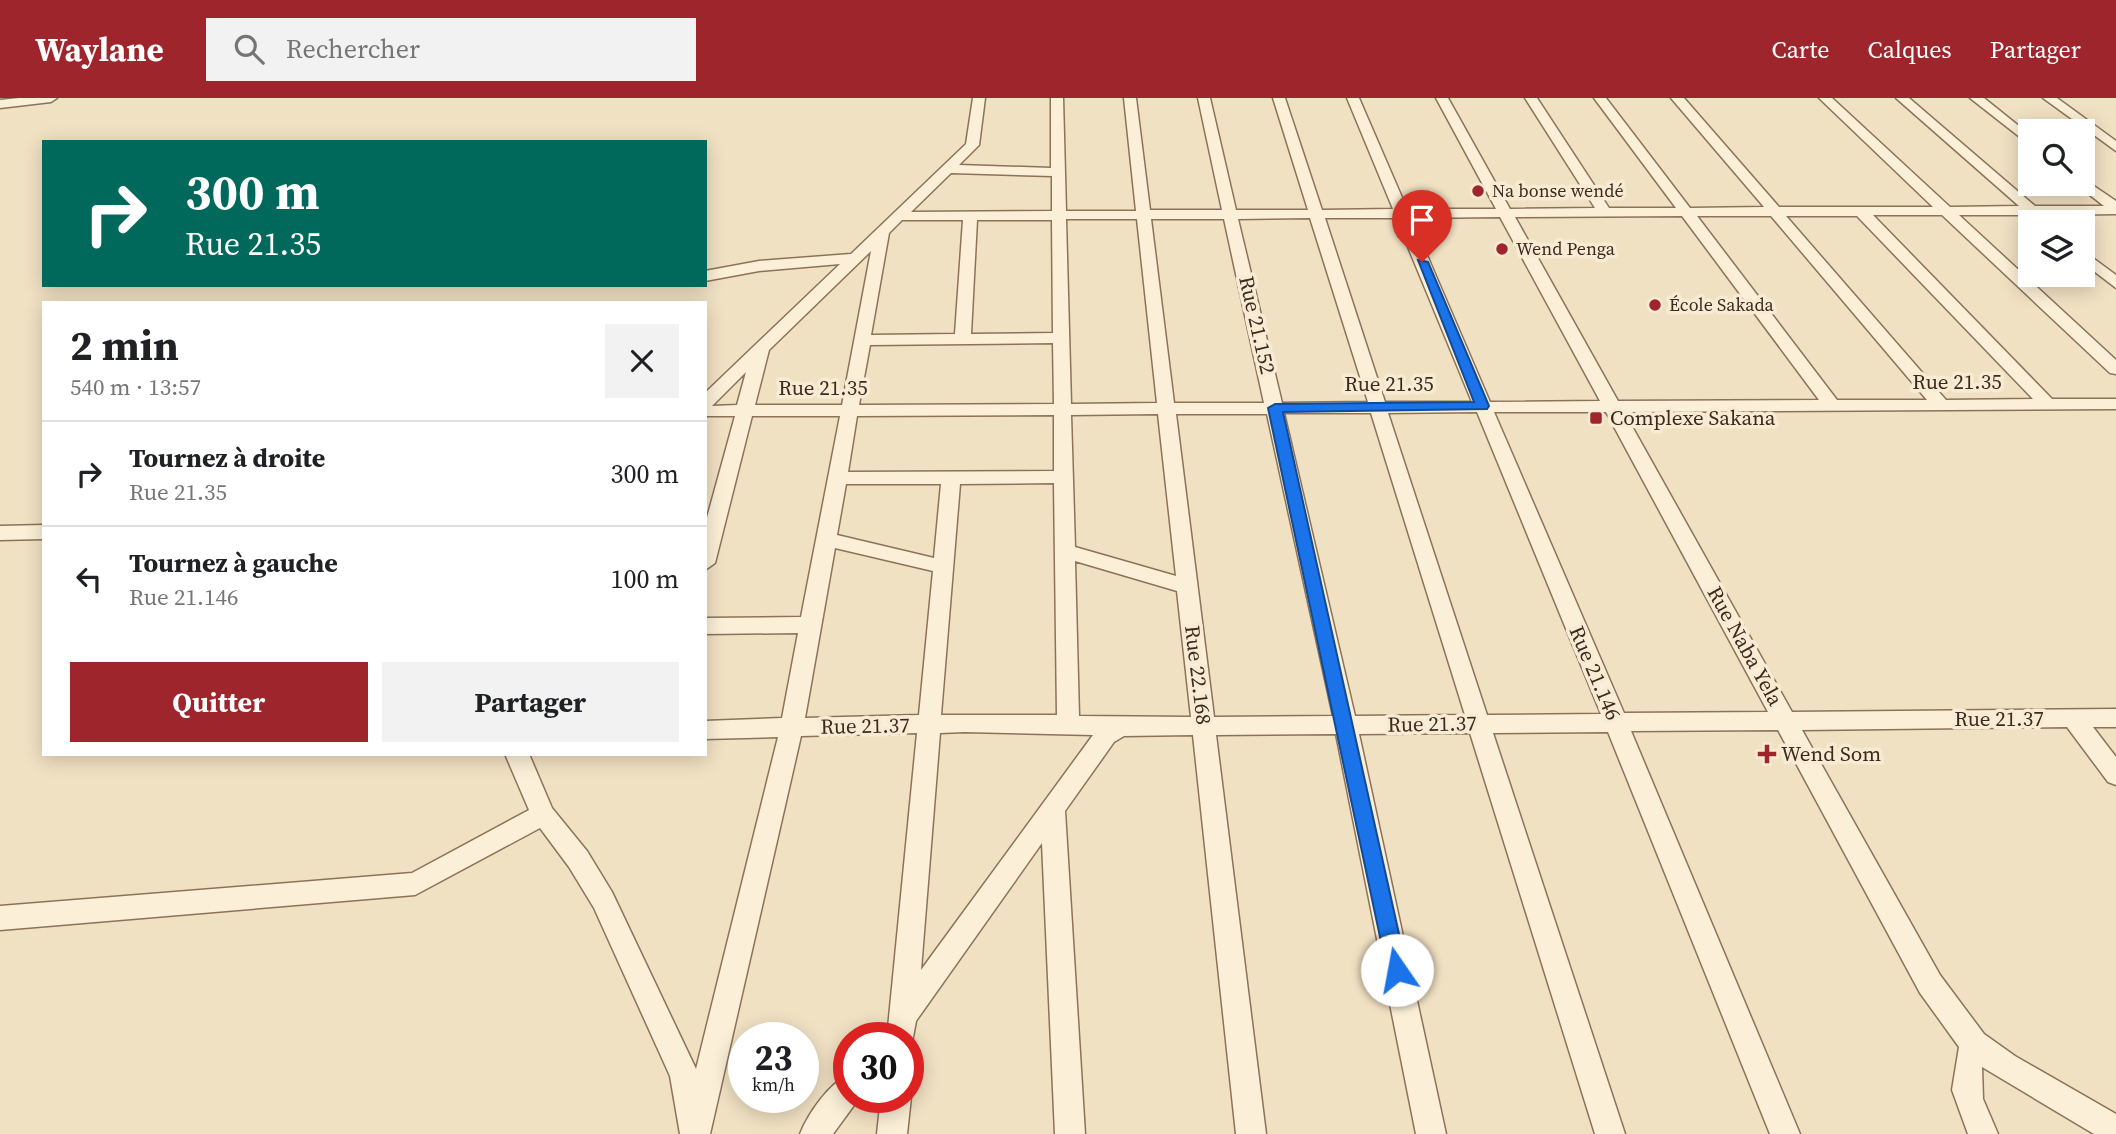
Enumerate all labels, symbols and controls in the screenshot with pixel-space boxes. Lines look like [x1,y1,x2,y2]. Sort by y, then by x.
search box [206,18,696,81]
text: Waylane [35,27,164,72]
icon: search [230,30,268,68]
text: Rechercher [286,31,420,67]
text: Carte [1772,33,1830,66]
text: Calques [1868,33,1952,66]
text: Partager [1990,33,2081,66]
map controls [2018,119,2095,287]
button: search [2018,119,2095,196]
text: 300 m [185,158,320,225]
icon: right [70,168,161,259]
place label: Na bonse wendé [1492,178,1624,203]
marker: Na bonse wendé [1470,183,1486,199]
pin [1392,190,1452,262]
icon: arrive [1403,201,1441,239]
button: layers [2018,210,2095,287]
text: Rue 21.35 [185,222,321,266]
place label: Wend Penga [1516,236,1616,261]
marker: Wend Penga [1494,241,1510,257]
street label: Rue 21.152 [1232,273,1283,377]
place label: École Sakada [1669,292,1774,317]
marker: École Sakada [1647,297,1663,313]
text: 2 min [70,316,179,374]
button: close [605,324,679,398]
street label: Rue 21.35 [1912,367,2002,396]
street label: Rue 21.35 [1344,369,1434,398]
text: 540 m · 13:57 [70,371,201,403]
street label: Rue 21.35 [778,373,868,402]
place label: Complexe Sakana [1610,403,1776,432]
marker: Complexe Sakana [1588,410,1604,426]
text: Tournez à droite [129,440,325,476]
icon: right [70,455,108,493]
text: 300 m [611,456,679,492]
text: Rue 21.35 [129,476,227,508]
text: Tournez à gauche [129,545,338,581]
icon: left [70,560,108,598]
text: 100 m [611,561,679,597]
text: Rue 21.146 [129,581,238,613]
street label: Rue Naba Yela [1701,581,1790,711]
street label: Rue 21.146 [1563,621,1628,724]
street label: Rue 22.168 [1178,624,1219,726]
button: Quitter [70,662,368,742]
button: Partager [382,662,679,742]
street label: Rue 21.37 [1954,704,2044,733]
street label: Rue 21.37 [1387,708,1477,739]
street label: Rue 21.37 [820,710,910,741]
place label: Wend Som [1781,739,1881,768]
marker: Wend Som [1759,746,1775,762]
position arrow [1360,933,1434,1007]
speed limit sign: 30 [833,1022,924,1113]
text: 23 [755,1034,792,1082]
text: km/h [752,1072,795,1097]

